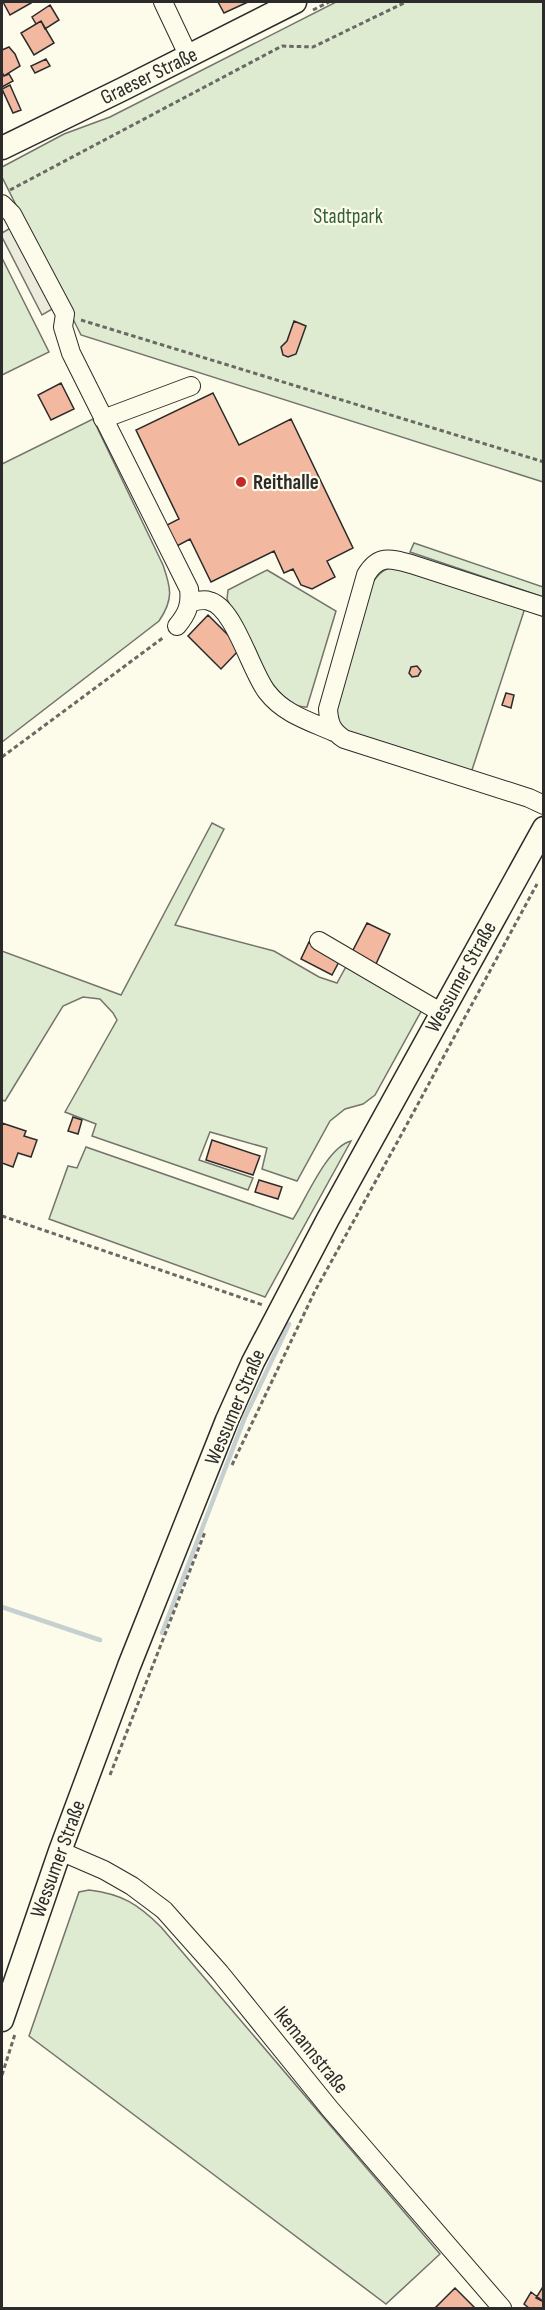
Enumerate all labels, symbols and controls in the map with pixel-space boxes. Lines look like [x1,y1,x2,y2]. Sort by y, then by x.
street label: Graeser Straße [97,42,201,110]
park label: Stadtpark [313,204,383,229]
place label: Reithalle [253,470,319,495]
marker: Reithalle [234,475,248,489]
street label: Wessumer Straße [420,917,502,1037]
street label: Wessumer Straße [199,1345,271,1469]
street label: Wessumer Straße [25,1797,91,1921]
street label: Ikemannstraße [268,2001,354,2099]

